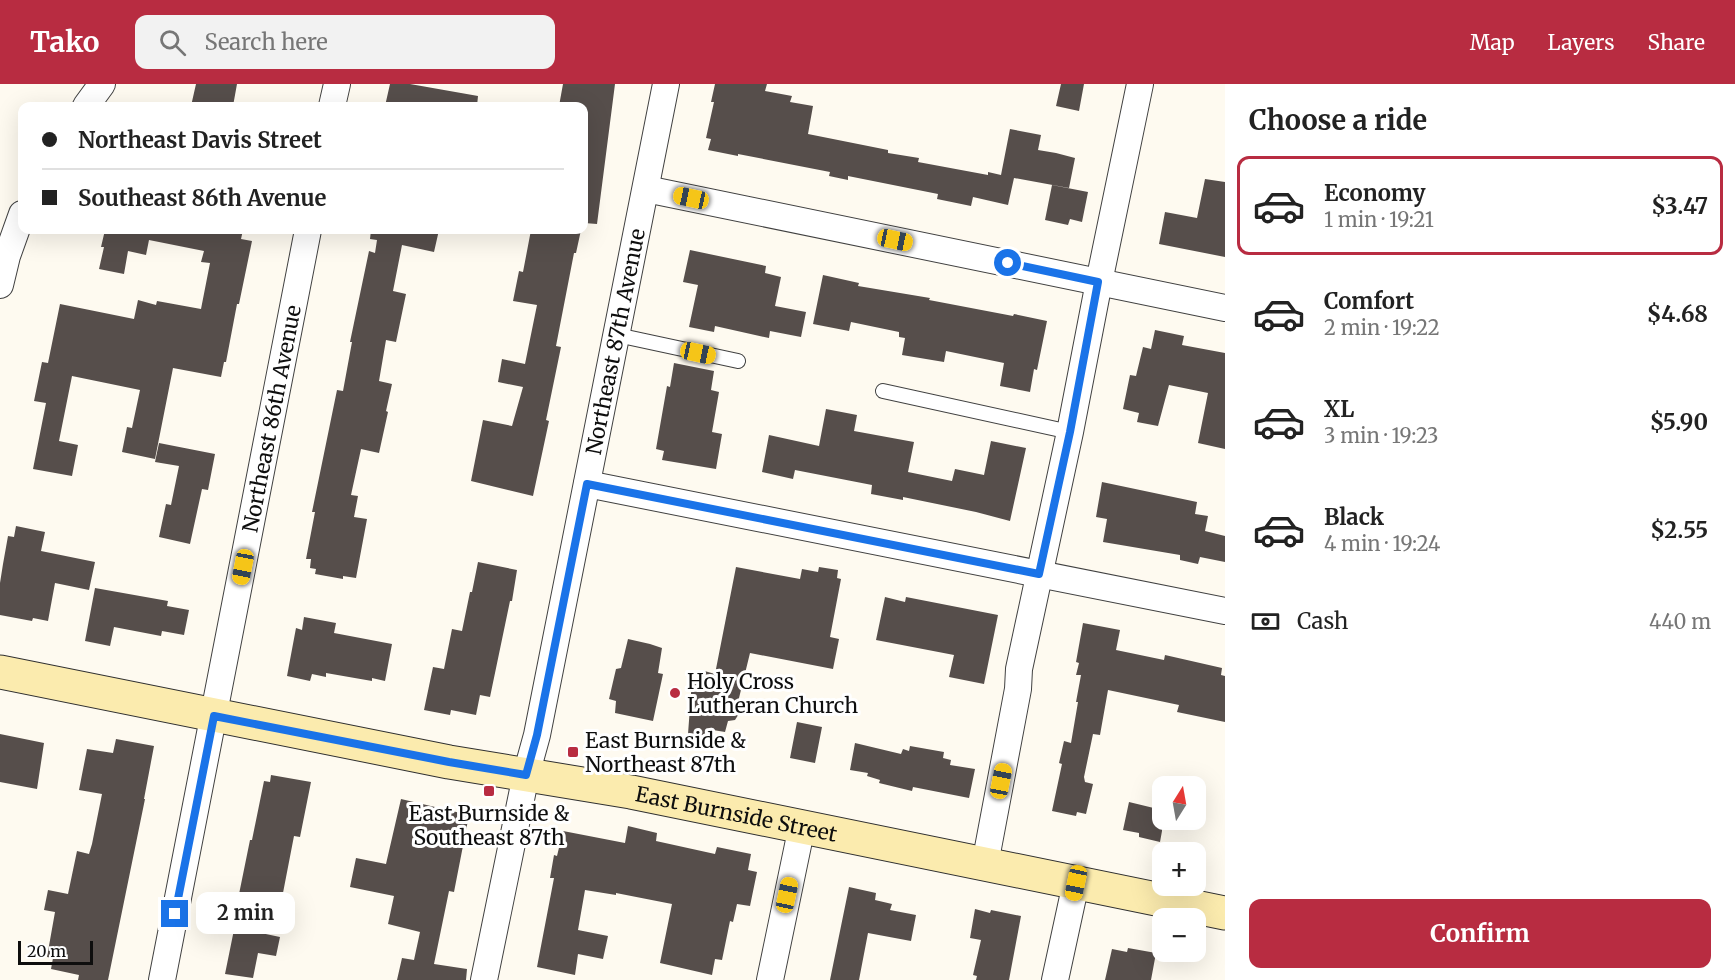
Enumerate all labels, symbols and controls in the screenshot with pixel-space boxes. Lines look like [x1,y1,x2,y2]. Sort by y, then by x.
search box [135,15,555,69]
text: Tako [30,24,99,60]
icon: search [156,26,189,59]
text: Search here [204,28,328,56]
text: Map [1470,29,1515,56]
text: Layers [1548,29,1615,56]
text: Share [1648,29,1705,56]
text: Choose a ride [1249,103,1427,137]
text: Northeast Davis Street [78,126,322,154]
icon: car [1252,179,1306,233]
text: Economy [1324,179,1425,207]
text: Southeast 86th Avenue [78,184,326,212]
car [672,185,710,211]
text: $3.47 [1651,192,1708,220]
text: 1 min · 19:21 [1324,207,1434,232]
street label: Northeast 87th Avenue [579,226,651,457]
car [876,227,914,253]
route start [994,249,1021,276]
icon: car [1252,287,1306,341]
text: Comfort [1324,287,1414,315]
text: $4.68 [1647,300,1708,328]
street label: Northeast 86th Avenue [236,303,307,535]
text: 2 min · 19:22 [1324,315,1440,340]
car [679,340,717,366]
icon: car [1252,395,1306,449]
text: XL [1324,395,1354,423]
text: $5.90 [1650,408,1708,436]
text: 3 min · 19:23 [1324,423,1438,448]
icon: car [1252,503,1306,557]
text: Black [1324,503,1384,531]
text: $2.55 [1650,516,1708,544]
text: 4 min · 19:24 [1324,531,1440,556]
car [231,548,255,586]
icon: cash [1249,605,1282,638]
text: Cash [1297,607,1348,635]
text: 440 m [1649,609,1711,634]
place label: Holy Cross Lutheran Church [687,668,858,719]
marker: Holy Cross Lutheran Church [668,686,682,700]
place label: East Burnside & Northeast 87th [585,727,746,778]
marker: East Burnside & Northeast 87th [566,745,580,759]
car [989,762,1013,800]
north arrow [1152,776,1206,830]
map controls [1152,776,1206,962]
street label: East Burnside Street [633,780,840,847]
marker: East Burnside & Southeast 87th [482,784,496,798]
place label: East Burnside & Southeast 87th [409,800,569,851]
button: + [1152,842,1206,896]
car [1063,864,1089,902]
car [774,876,800,914]
callout: 2 min [196,893,295,935]
button: Confirm [1249,899,1711,968]
route end [161,900,188,927]
text: 2 min [217,900,274,925]
button: − [1152,908,1206,962]
scale bar [18,938,93,966]
text: 20 m [27,941,66,961]

